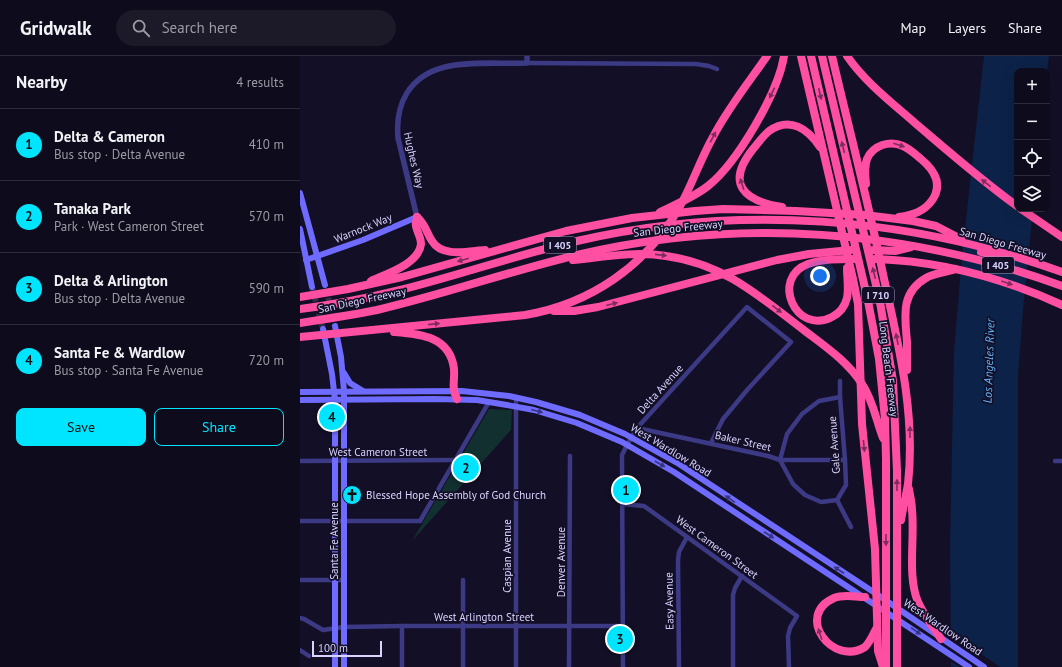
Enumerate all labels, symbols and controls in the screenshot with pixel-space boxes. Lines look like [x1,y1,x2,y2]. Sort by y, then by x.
search box [116,10,396,46]
text: Gridwalk [20,16,92,40]
icon: search [130,17,152,39]
text: Search here [162,18,237,37]
text: Map [900,19,926,37]
text: Layers [948,19,986,37]
text: Share [1008,19,1042,37]
map controls [1014,68,1050,212]
button: + [1014,68,1050,104]
text: Nearby [16,71,67,93]
text: 4 results [236,74,284,91]
one-way arrow [769,87,775,99]
one-way arrow [817,88,823,100]
button: − [1014,104,1050,140]
text: Delta & Cameron [54,127,165,146]
street label: Hughes Way [401,130,427,190]
one-way arrow [709,131,716,143]
text: 1 [25,136,33,153]
text: 410 m [249,136,284,153]
button: locate [1014,140,1050,176]
one-way arrow [840,141,846,153]
one-way arrow [894,142,906,148]
text: Bus stop · Delta Avenue [54,146,185,163]
button: layers [1014,176,1050,212]
one-way arrow [739,177,745,189]
one-way arrow [980,178,991,187]
text: Tanaka Park [54,199,131,218]
text: 2 [25,208,33,225]
text: 570 m [249,208,284,225]
street label: Warnock Way [332,210,395,246]
street label: San Diego Freeway [633,216,724,240]
text: Park · West Cameron Street [54,218,204,235]
street label: San Diego Freeway [958,224,1049,262]
road number: I 405 [544,237,576,253]
one-way arrow [655,252,667,258]
one-way arrow [456,257,468,263]
road number: I 405 [982,257,1014,273]
your location [810,266,830,286]
one-way arrow [870,267,876,280]
text: Delta & Arlington [54,271,168,290]
text: 3 [25,280,33,297]
text: 590 m [249,280,284,297]
one-way arrow [1001,281,1013,287]
street label: San Diego Freeway [317,284,408,316]
road number: I 710 [862,287,894,303]
text: Bus stop · Delta Avenue [54,290,185,307]
one-way arrow [606,300,619,306]
one-way arrow [771,305,782,314]
water label: Los Angeles River [980,317,998,404]
street label: Long Beach Freeway [876,320,902,418]
one-way arrow [428,321,440,328]
one-way arrow [894,333,900,345]
text: Santa Fe & Wardlow [54,343,185,362]
text: 4 [25,352,33,369]
text: 720 m [249,352,284,369]
street label: Delta Avenue [634,361,686,417]
text: Bus stop · Santa Fe Avenue [54,362,203,379]
pin: 4 [319,402,345,432]
button: Save [16,408,146,446]
button: Share [154,408,284,446]
one-way arrow [531,408,543,414]
street label: Gale Avenue [825,415,843,474]
street label: West Wardlow Road [628,420,714,480]
one-way arrow [907,425,913,438]
street label: Baker Street [713,428,773,454]
one-way arrow [861,440,867,452]
street label: West Cameron Street [329,445,427,459]
pin: 2 [453,453,479,483]
one-way arrow [655,461,666,467]
pin: 1 [613,475,639,505]
one-way arrow [894,478,900,491]
church icon: Blessed Hope Assembly of God Church [341,484,363,506]
place label: Blessed Hope Assembly of God Church [366,488,546,502]
one-way arrow [725,495,736,503]
street label: Santa Fe Avenue [327,502,341,580]
street label: West Cameron Street [673,512,761,582]
street label: Caspian Avenue [500,519,514,593]
street label: Denver Avenue [554,526,568,597]
one-way arrow [764,531,774,539]
one-way arrow [883,534,889,547]
one-way arrow [834,566,844,574]
street label: Easy Avenue [661,572,677,630]
street label: West Wardlow Road [901,595,985,659]
street label: West Arlington Street [434,610,534,624]
pin: 3 [607,624,633,654]
one-way arrow [816,627,822,639]
one-way arrow [911,627,921,635]
scale bar [312,639,382,658]
text: 100 m [318,641,348,655]

